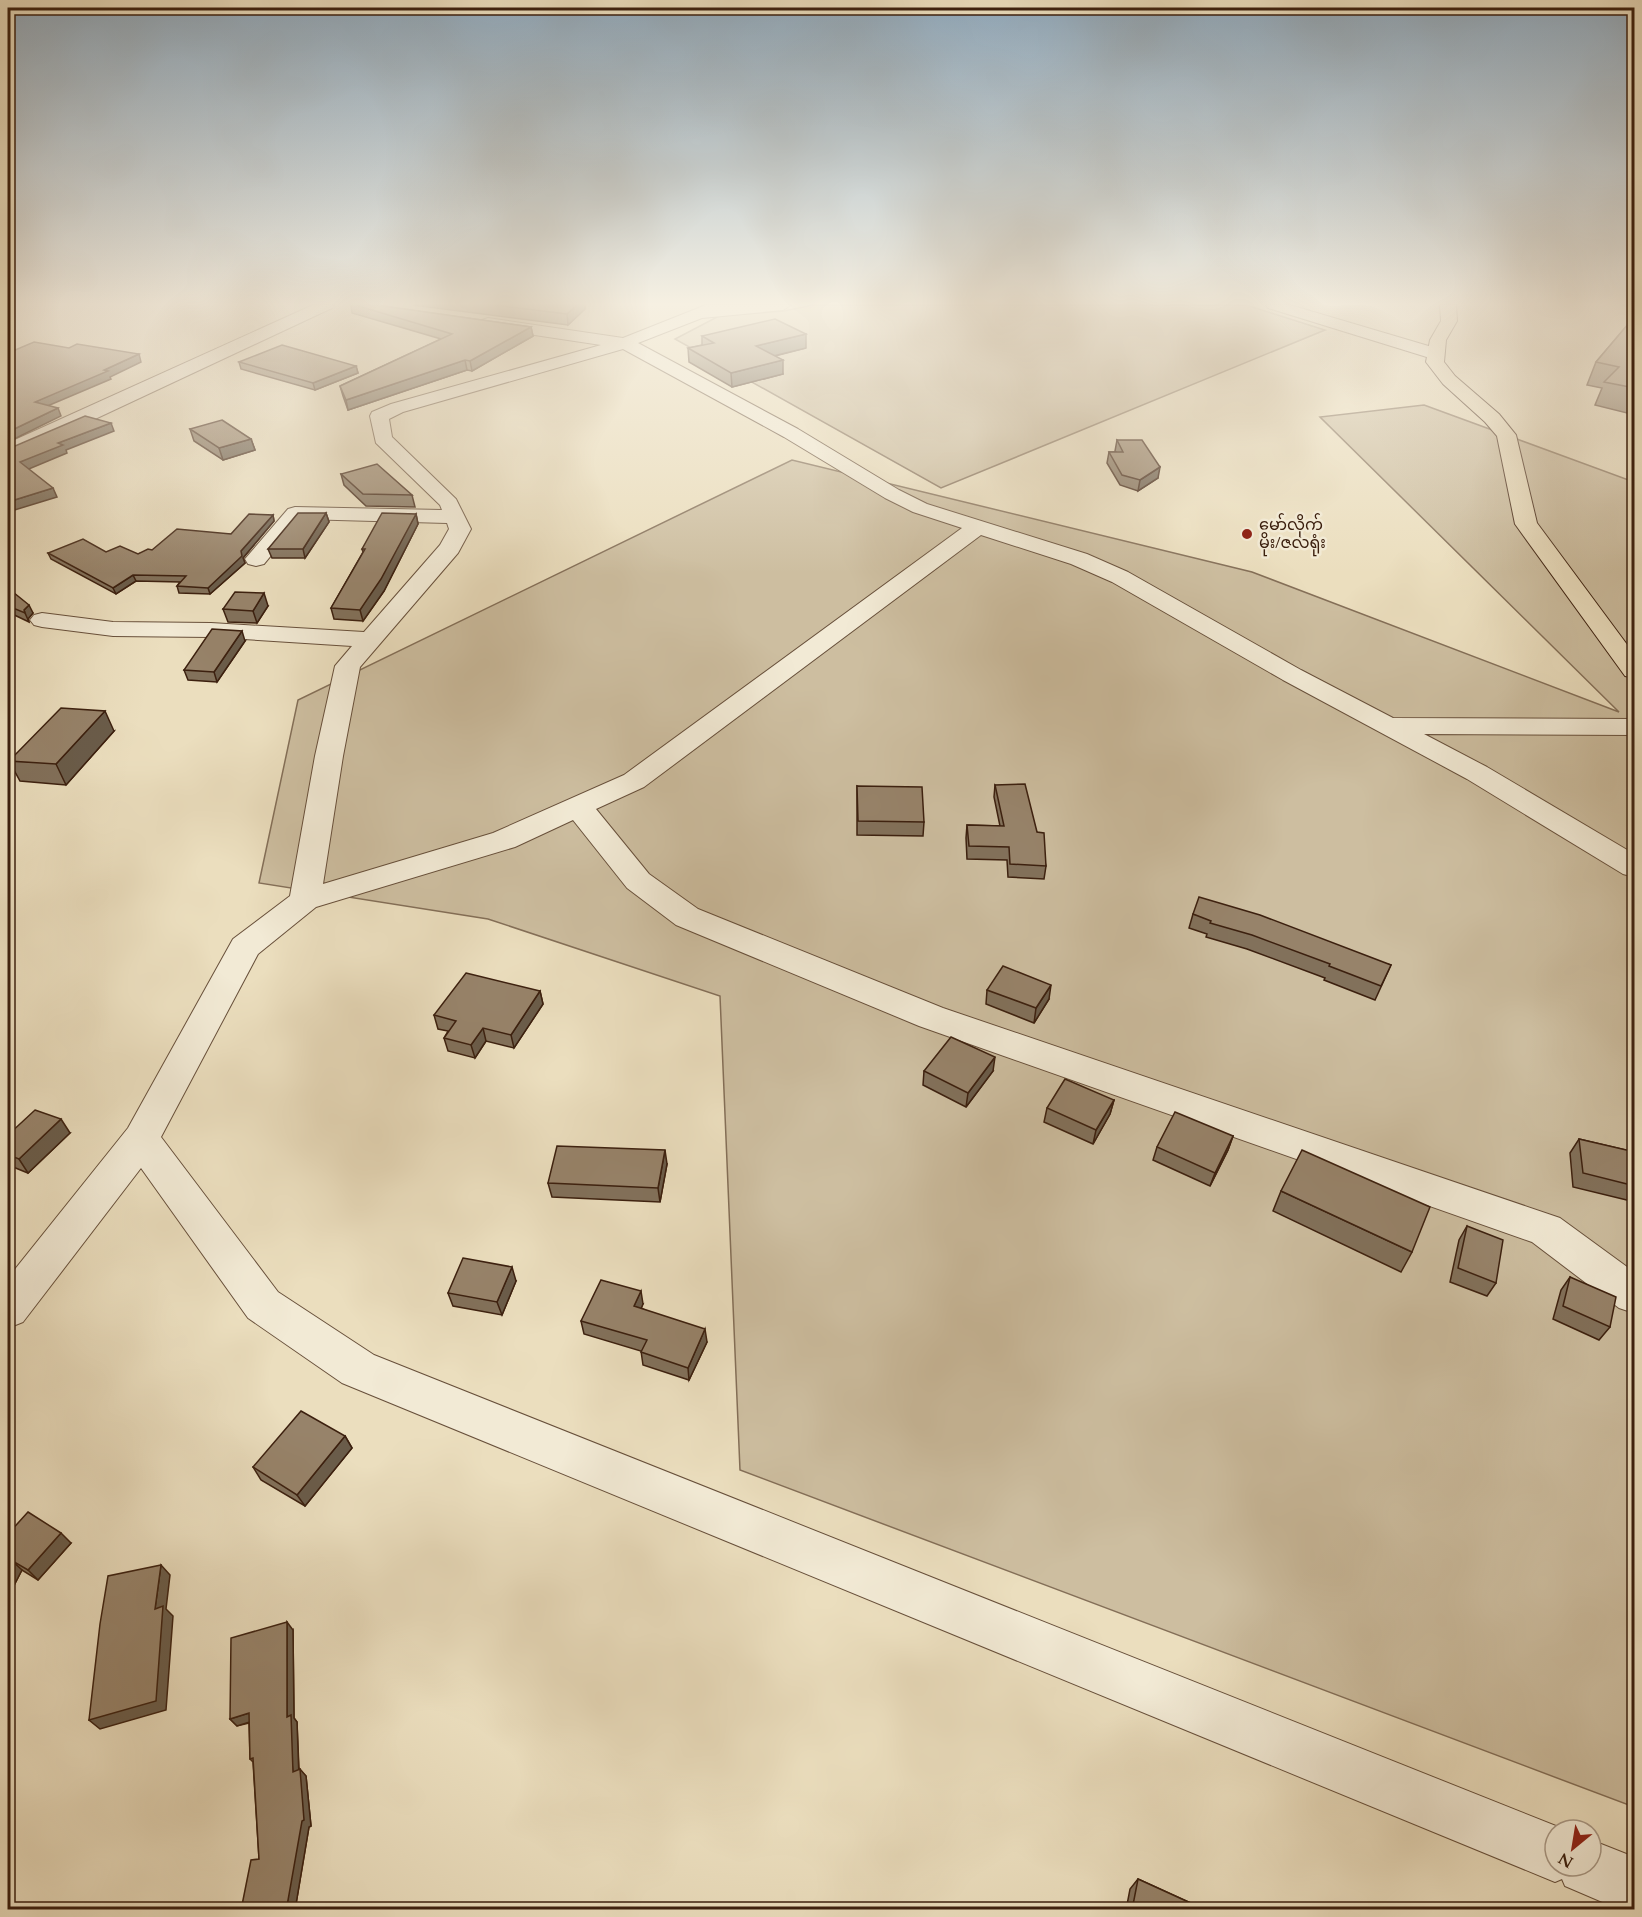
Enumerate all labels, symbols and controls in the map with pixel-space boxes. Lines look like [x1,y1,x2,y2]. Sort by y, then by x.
place label: မော်လိုက် မိုး/ဇလရုံး [1259,513,1326,557]
marker: မော်လိုက် မိုး/ဇလရုံး [1240,527,1254,541]
north arrow [1543,1818,1603,1878]
text: N [1554,1847,1578,1873]

